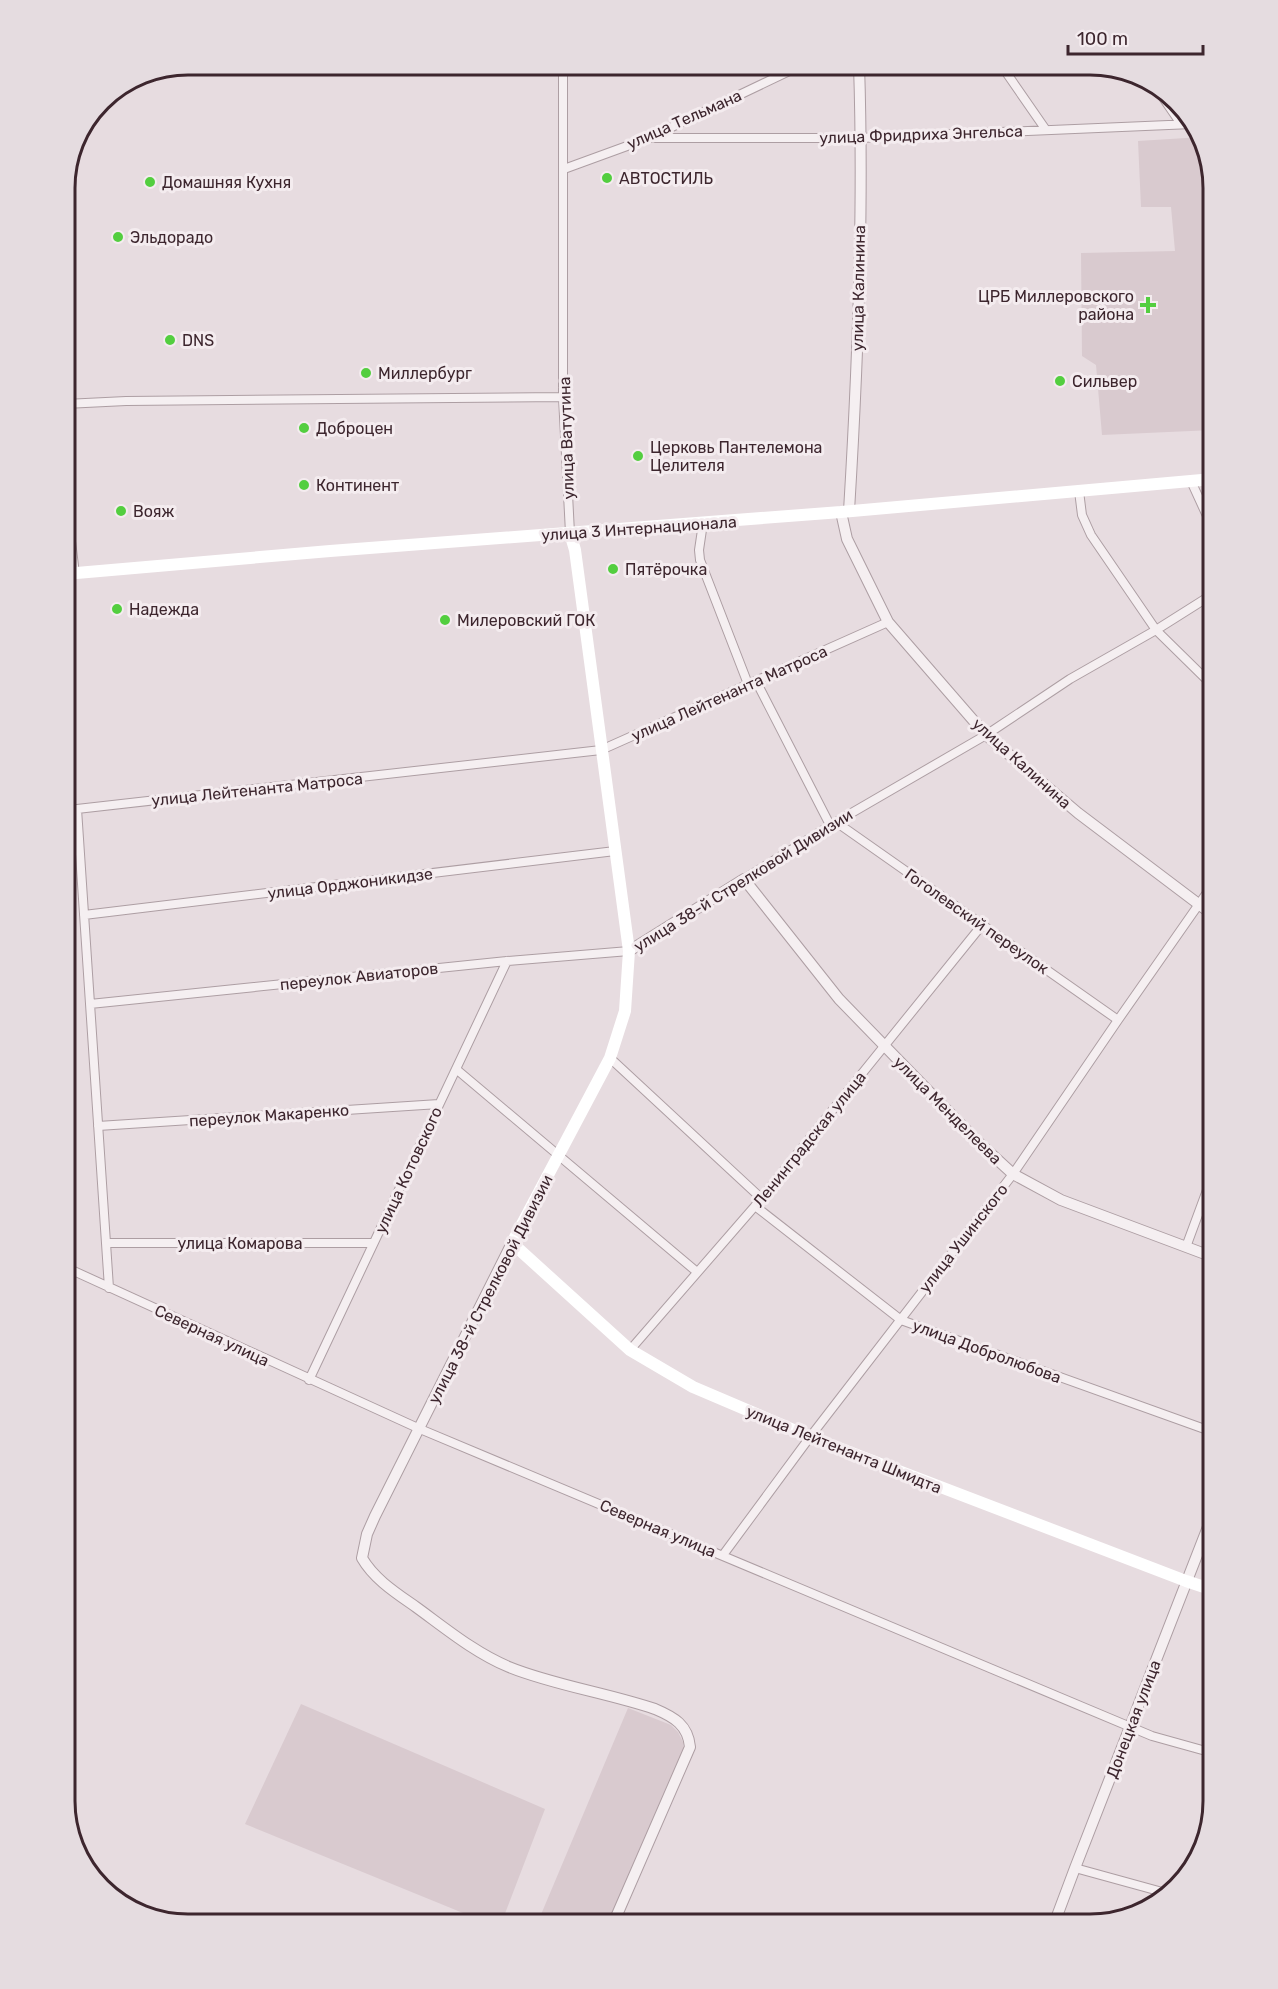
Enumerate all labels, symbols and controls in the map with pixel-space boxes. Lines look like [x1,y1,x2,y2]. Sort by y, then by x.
scale bar [1068,18,1203,56]
text: 100 m [1077,28,1128,50]
street label: улица Тельмана [624,86,745,153]
street label: улица Фридриха Энгельса [819,121,1023,148]
place label: АВТОСТИЛЬ [619,169,714,188]
marker: АВТОСТИЛЬ [600,171,614,185]
place label: Домашняя Кухня [162,173,291,192]
marker: Домашняя Кухня [143,175,157,189]
street label: улица Калинина [848,225,869,351]
place label: Эльдорадо [130,228,213,247]
marker: Эльдорадо [111,230,125,244]
place label: ЦРБ Миллеровского района [978,287,1134,324]
marker: ЦРБ Миллеровского района [1139,296,1157,314]
place label: DNS [182,331,214,350]
marker: DNS [163,333,177,347]
place label: Миллербург [378,364,472,383]
marker: Миллербург [359,366,373,380]
place label: Сильвер [1072,372,1137,391]
marker: Сильвер [1053,374,1067,388]
street label: улица Ватутина [555,376,578,500]
place label: Доброцен [316,419,393,438]
marker: Доброцен [297,421,311,435]
place label: Церковь Пантелемона Целителя [650,438,822,475]
marker: Церковь Пантелемона Целителя [631,449,645,463]
place label: Континент [316,476,399,495]
marker: Континент [297,478,311,492]
place label: Вояж [133,502,175,521]
marker: Вояж [114,504,128,518]
street label: улица 3 Интернационала [541,512,737,545]
place label: Пятёрочка [625,560,707,579]
marker: Пятёрочка [606,562,620,576]
place label: Надежда [129,600,199,619]
marker: Надежда [110,602,124,616]
place label: Милеровский ГОК [457,611,595,630]
marker: Милеровский ГОК [438,613,452,627]
street label: улица Лейтенанта Матроса [628,642,830,745]
street label: улица Калинина [968,714,1075,813]
street label: улица Лейтенанта Матроса [150,769,364,810]
street label: улица 38-й Стрелковой Дивизии [630,805,856,956]
street label: улица Орджоникидзе [266,864,434,903]
street label: Гоголевский переулок [901,865,1053,979]
street label: переулок Авиаторов [279,959,439,994]
street label: улица Менделеева [890,1052,1006,1168]
street label: Ленинградская улица [749,1068,870,1211]
street label: переулок Макаренко [188,1100,350,1131]
street label: улица Котовского [371,1104,446,1236]
street label: улица 38-й Стрелковой Дивизии [424,1172,557,1407]
street label: улица Ушинского [915,1180,1012,1297]
street label: улица Комарова [177,1234,303,1253]
street label: Северная улица [151,1301,272,1370]
street label: улица Добролюбова [910,1316,1064,1387]
street label: улица Лейтенанта Шмидта [743,1402,944,1497]
street label: Северная улица [597,1495,719,1561]
street label: Донецкая улица [1102,1657,1165,1781]

